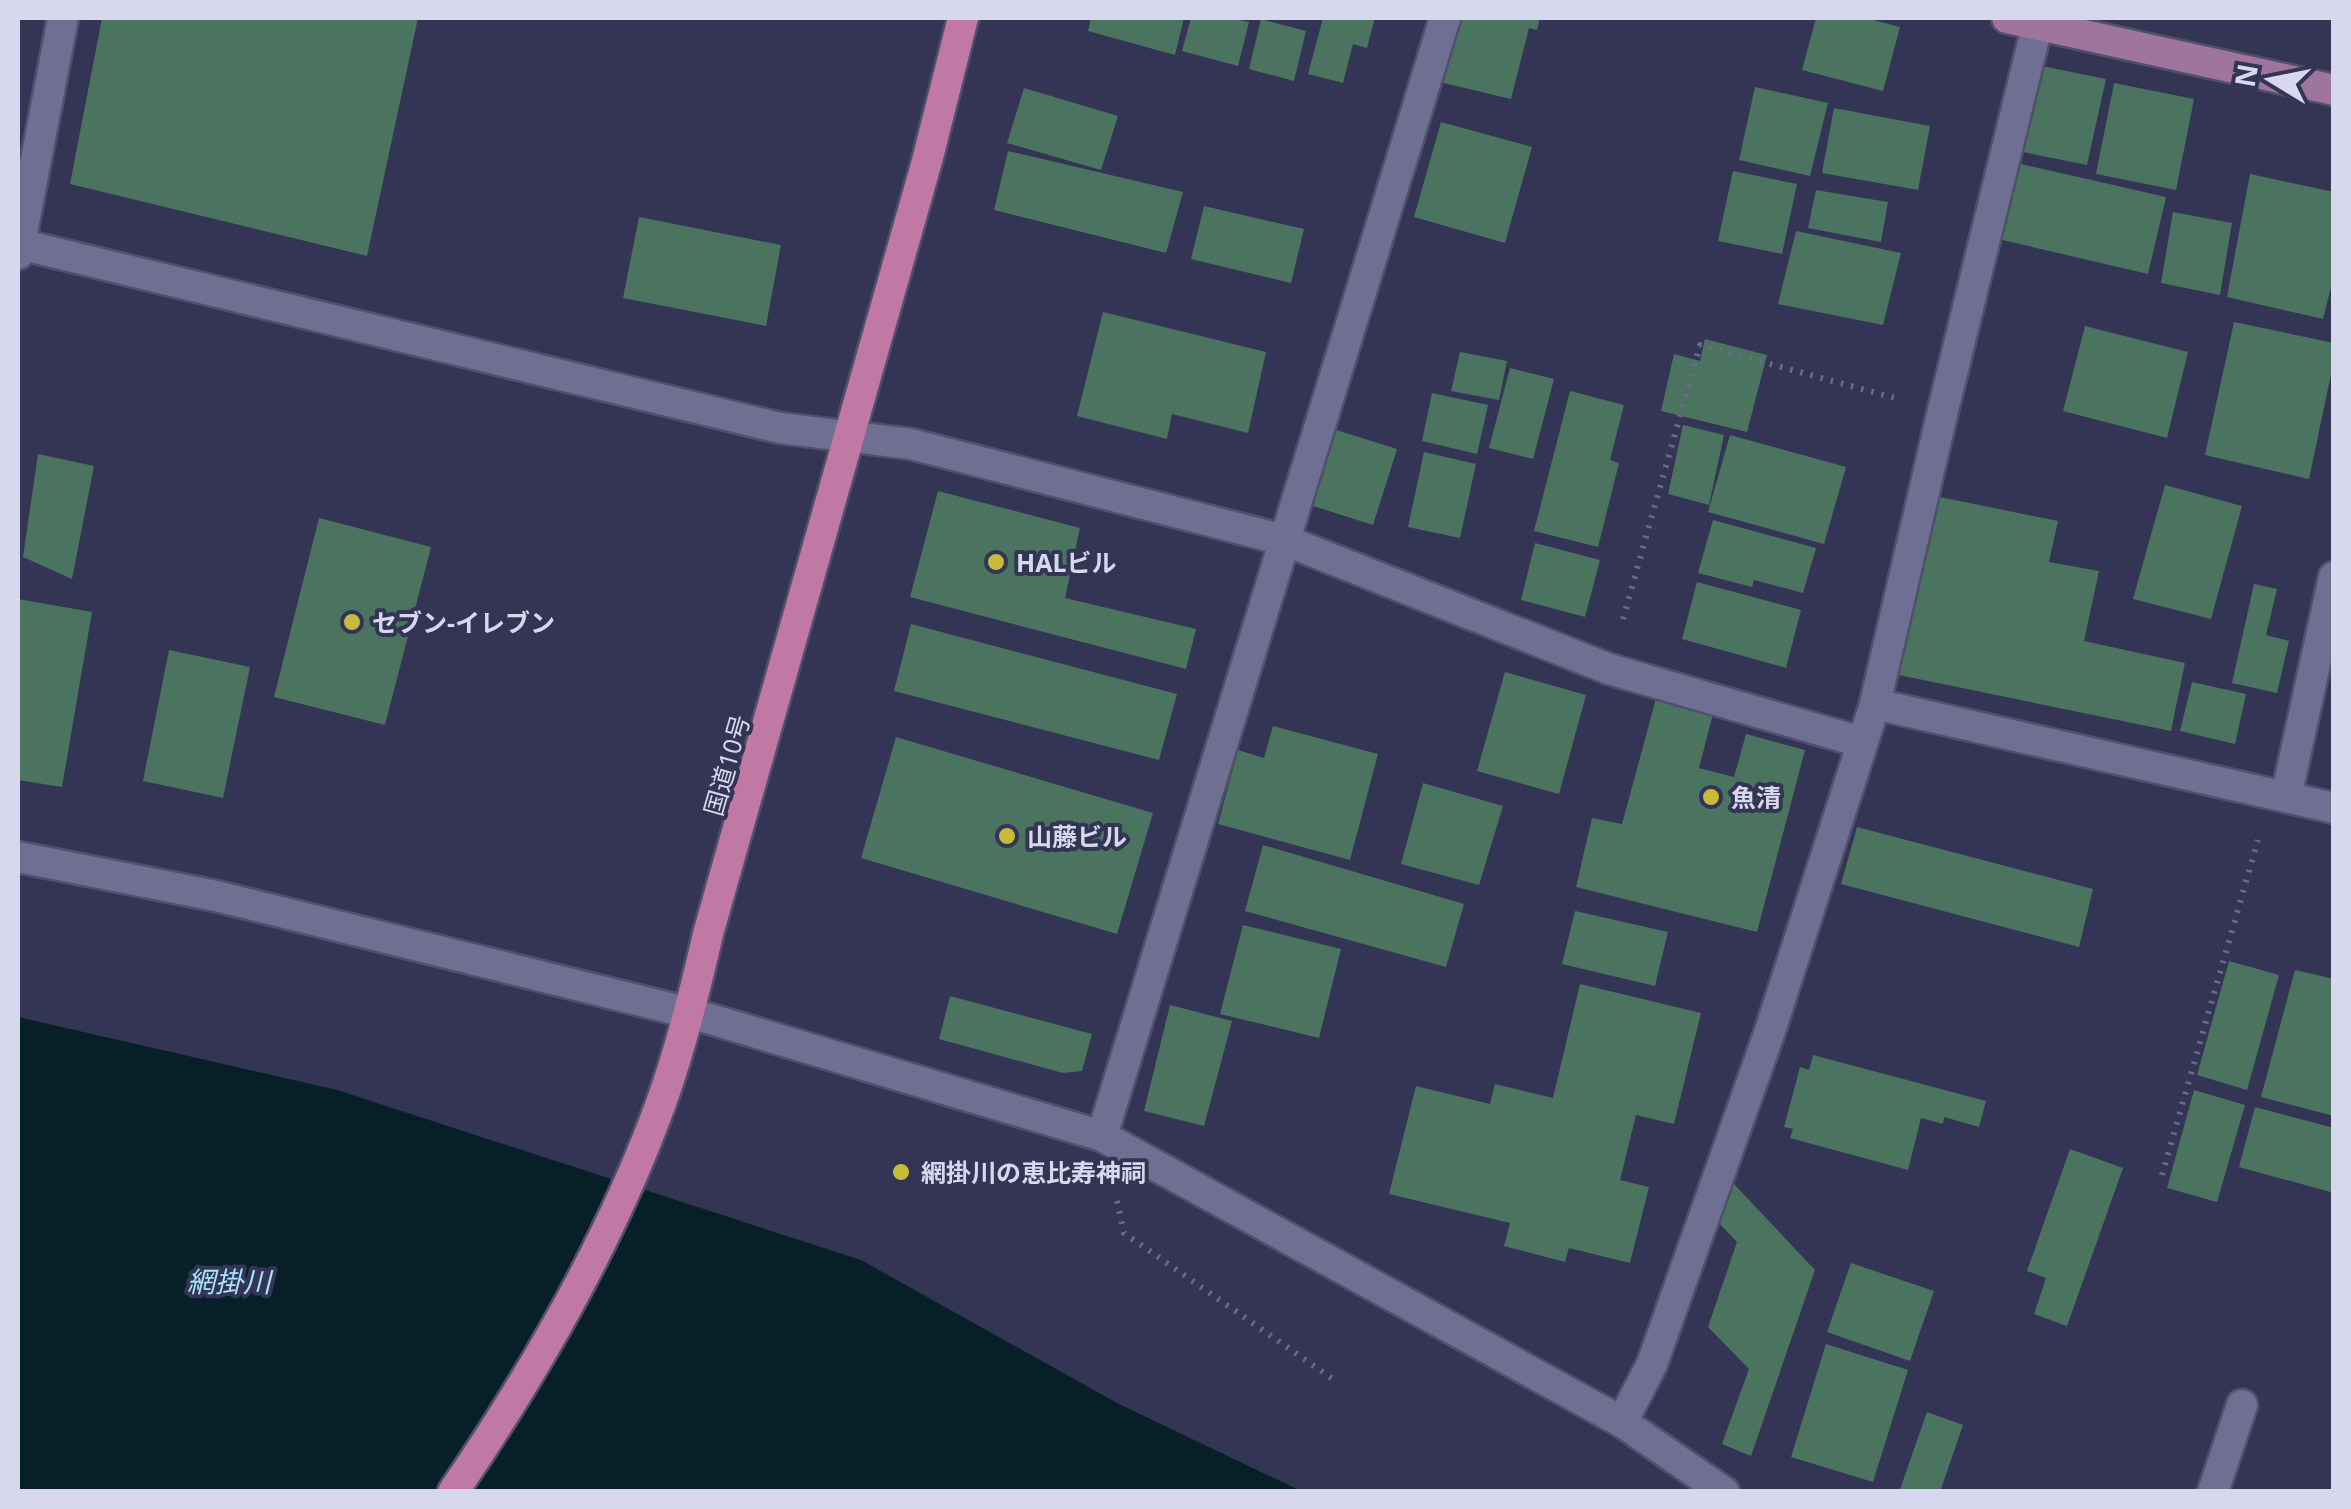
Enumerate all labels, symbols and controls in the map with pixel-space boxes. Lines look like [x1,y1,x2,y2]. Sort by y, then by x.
north arrow [2221,30,2321,130]
text: N [2225,61,2266,90]
place label: HALビル [1016,545,1116,579]
marker: HALビル [985,551,1007,573]
place label: セブン-イレブン [372,605,555,639]
marker: セブン-イレブン [341,611,363,633]
street label: 国道10号 [695,711,757,819]
place label: 魚清 [1731,780,1781,814]
marker: 魚清 [1700,786,1722,808]
place label: 山藤ビル [1027,819,1127,853]
marker: 山藤ビル [996,825,1018,847]
place label: 網掛川の恵比寿神祠 [921,1155,1146,1189]
marker: 網掛川の恵比寿神祠 [890,1161,912,1183]
water label: 網掛川 [187,1262,274,1300]

